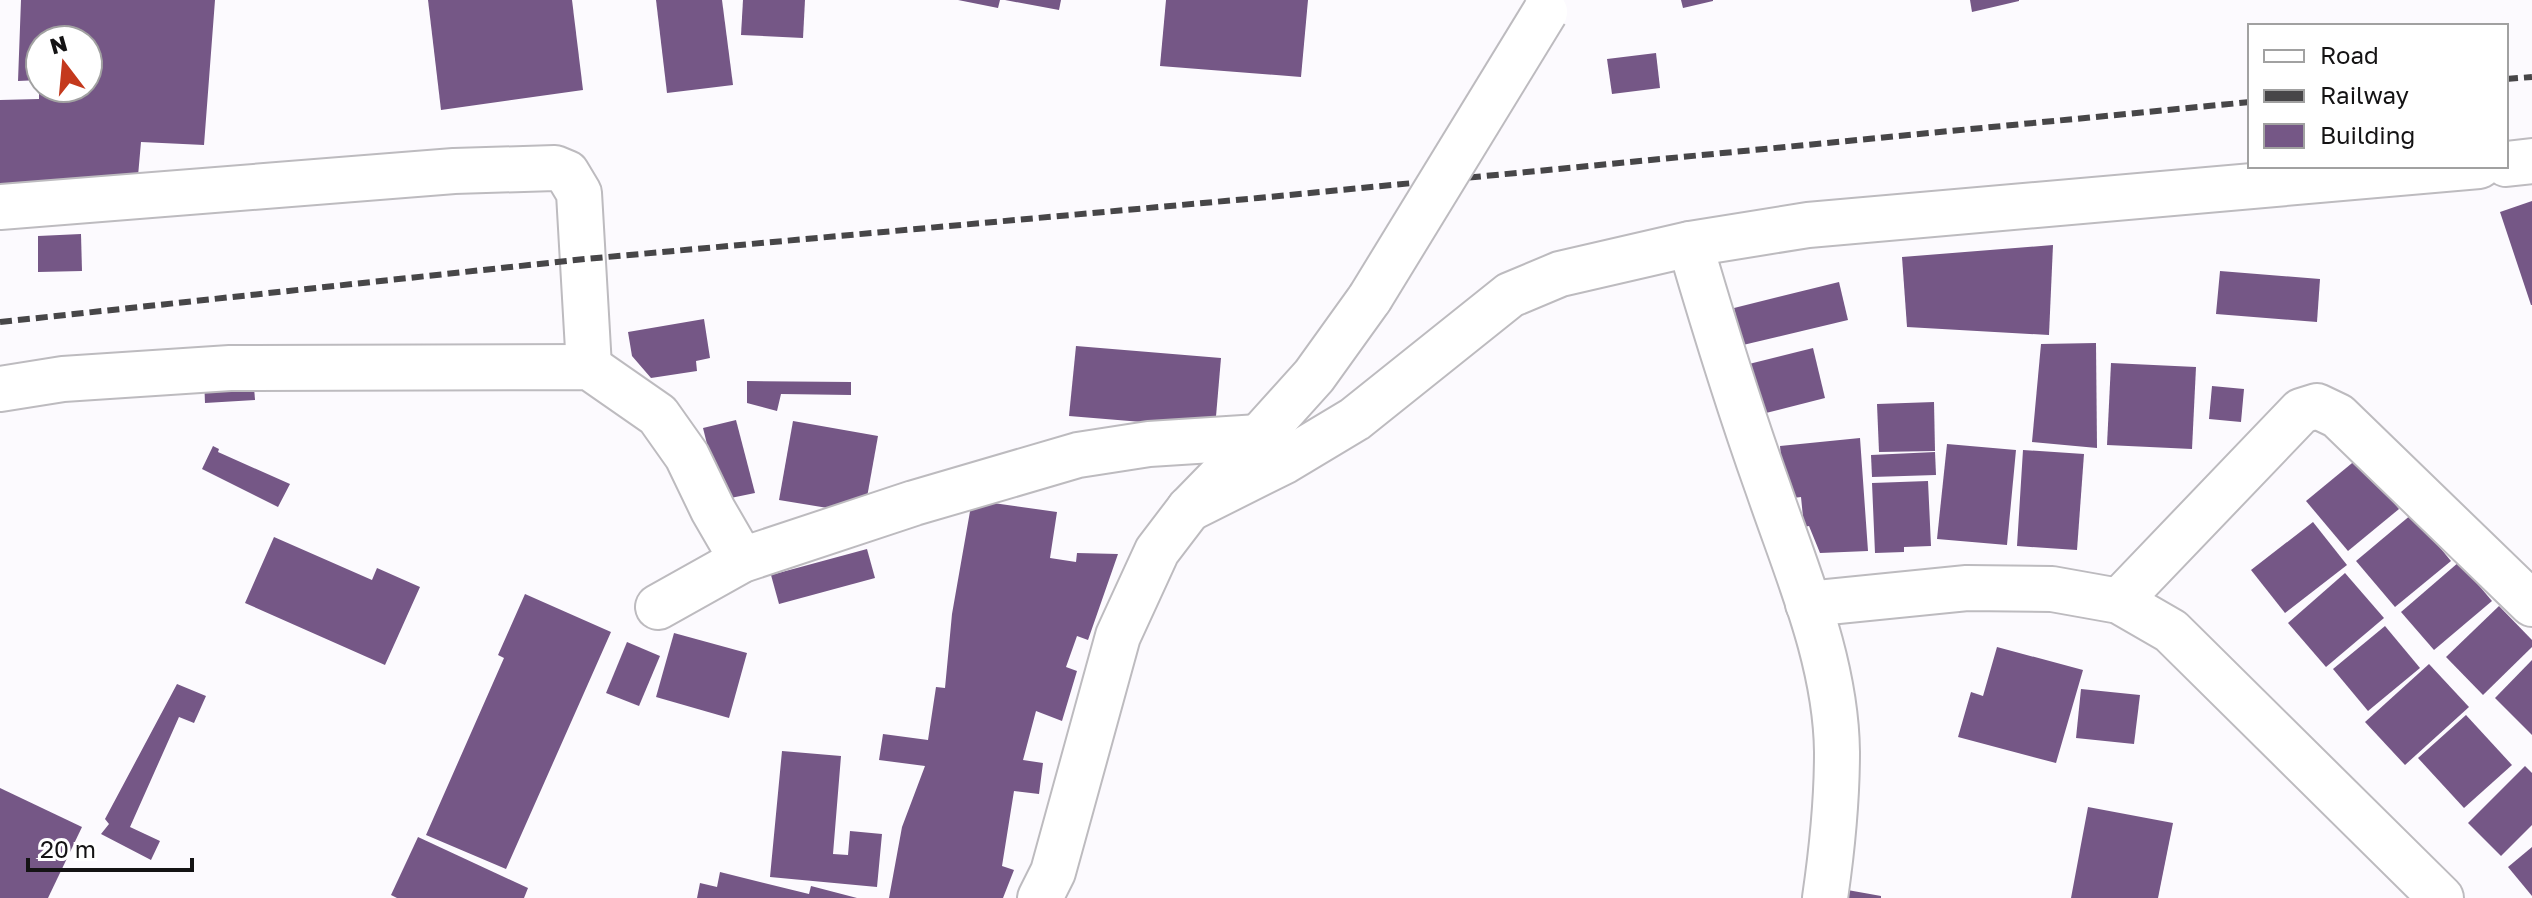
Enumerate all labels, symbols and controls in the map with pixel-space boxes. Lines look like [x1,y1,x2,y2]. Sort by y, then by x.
north arrow [24,24,104,104]
legend [2248,24,2508,168]
text: N [47,29,70,60]
text: Road [2320,40,2379,69]
text: Railway [2320,80,2409,109]
text: Building [2320,120,2415,149]
scale bar [28,822,192,872]
text: 20 m [40,834,96,863]

